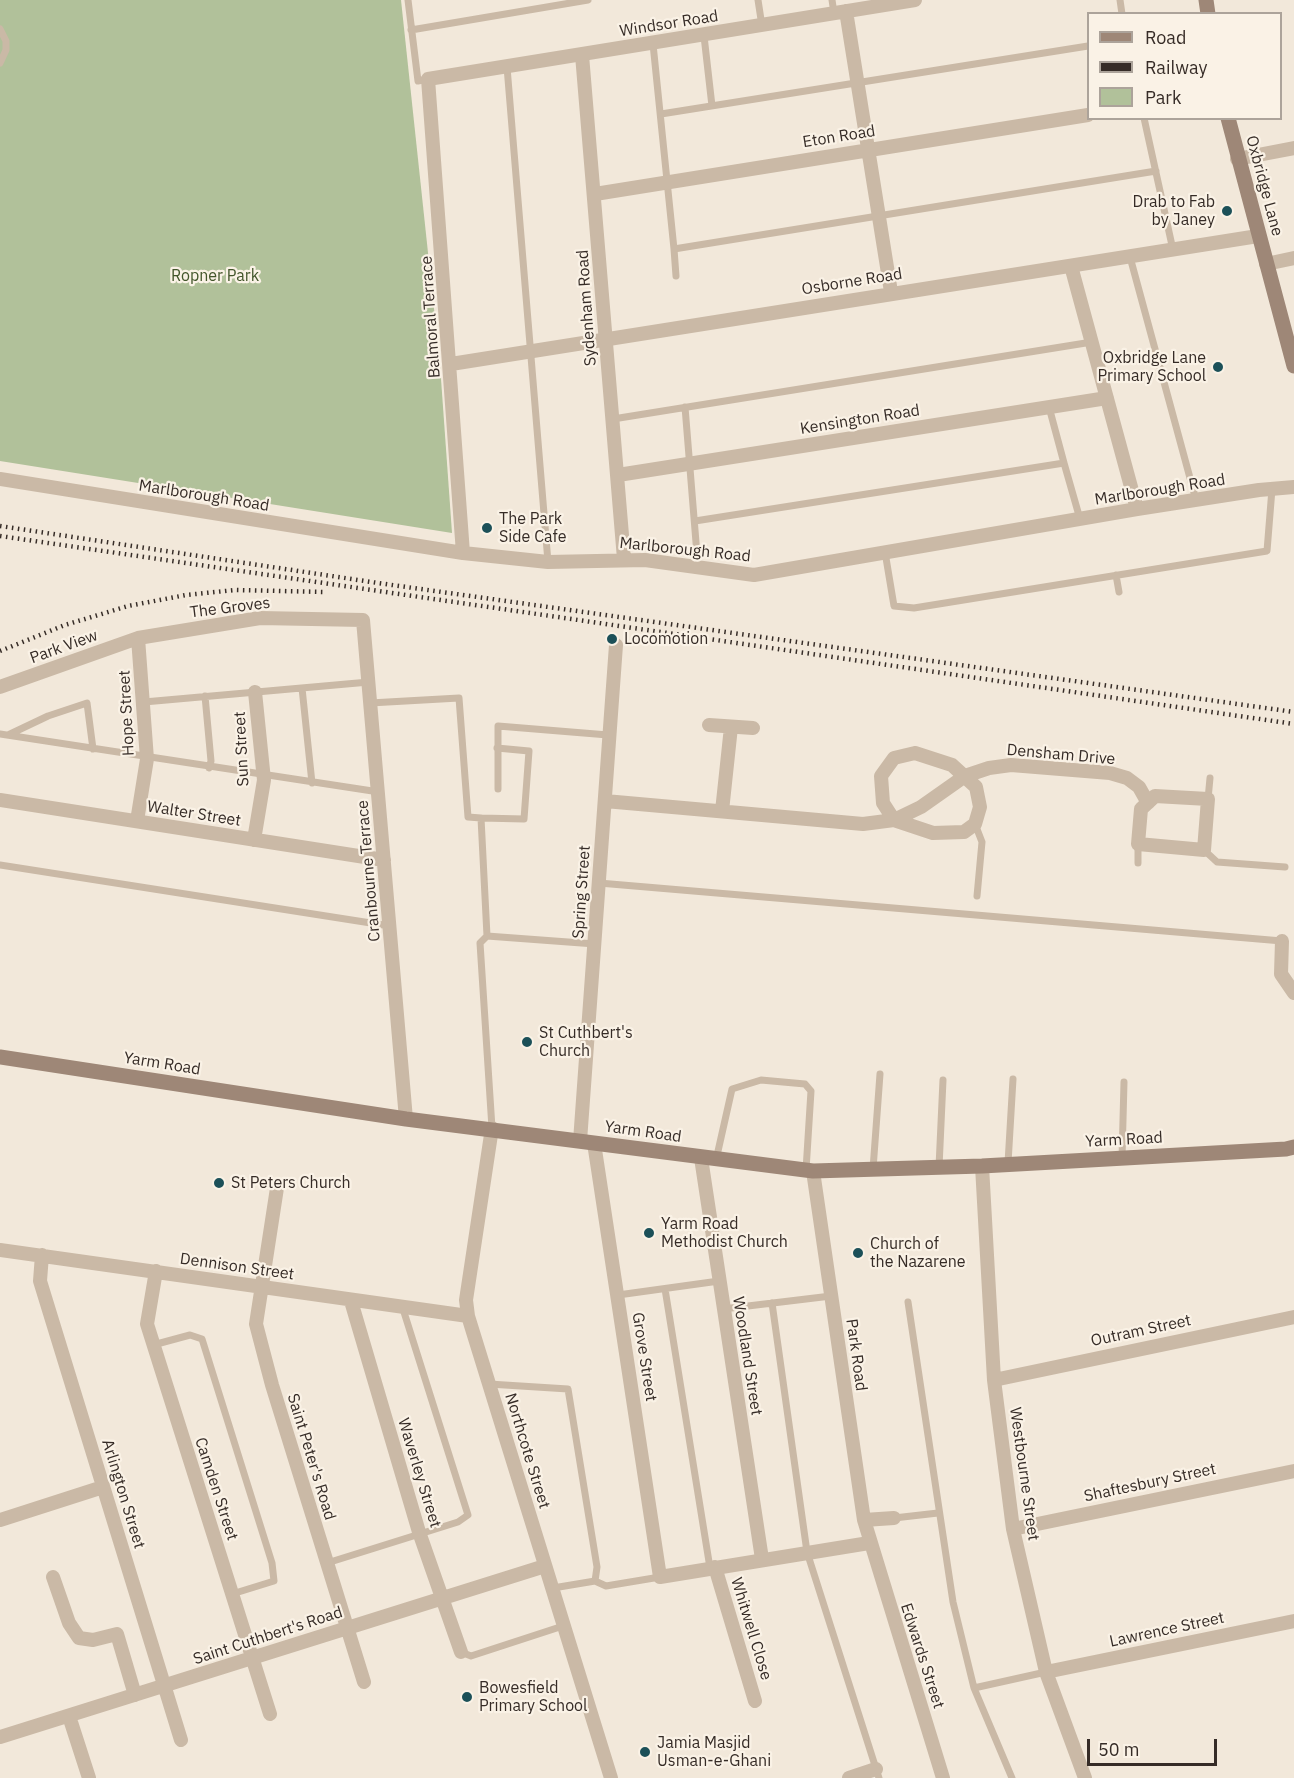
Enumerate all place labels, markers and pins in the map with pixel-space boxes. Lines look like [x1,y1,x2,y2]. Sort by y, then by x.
place label: Drab to Fab by Janey [1132,192,1215,230]
marker: Drab to Fab by Janey [1220,204,1234,218]
place label: Oxbridge Lane Primary School [1098,348,1206,386]
marker: Oxbridge Lane Primary School [1211,360,1225,374]
place label: The Park Side Cafe [499,509,567,547]
marker: The Park Side Cafe [480,521,494,535]
place label: Locomotion [624,629,708,649]
marker: Locomotion [605,632,619,646]
place label: St Cuthbert's Church [539,1023,633,1061]
marker: St Cuthbert's Church [520,1035,534,1049]
place label: St Peters Church [231,1173,351,1193]
marker: St Peters Church [212,1176,226,1190]
place label: Yarm Road Methodist Church [661,1214,788,1252]
marker: Yarm Road Methodist Church [642,1226,656,1240]
place label: Church of the Nazarene [870,1234,966,1272]
marker: Church of the Nazarene [851,1246,865,1260]
place label: Bowesfield Primary School [479,1678,587,1716]
marker: Bowesfield Primary School [460,1690,474,1704]
place label: Jamia Masjid Usman-e-Ghani [657,1733,771,1771]
marker: Jamia Masjid Usman-e-Ghani [638,1745,652,1759]

